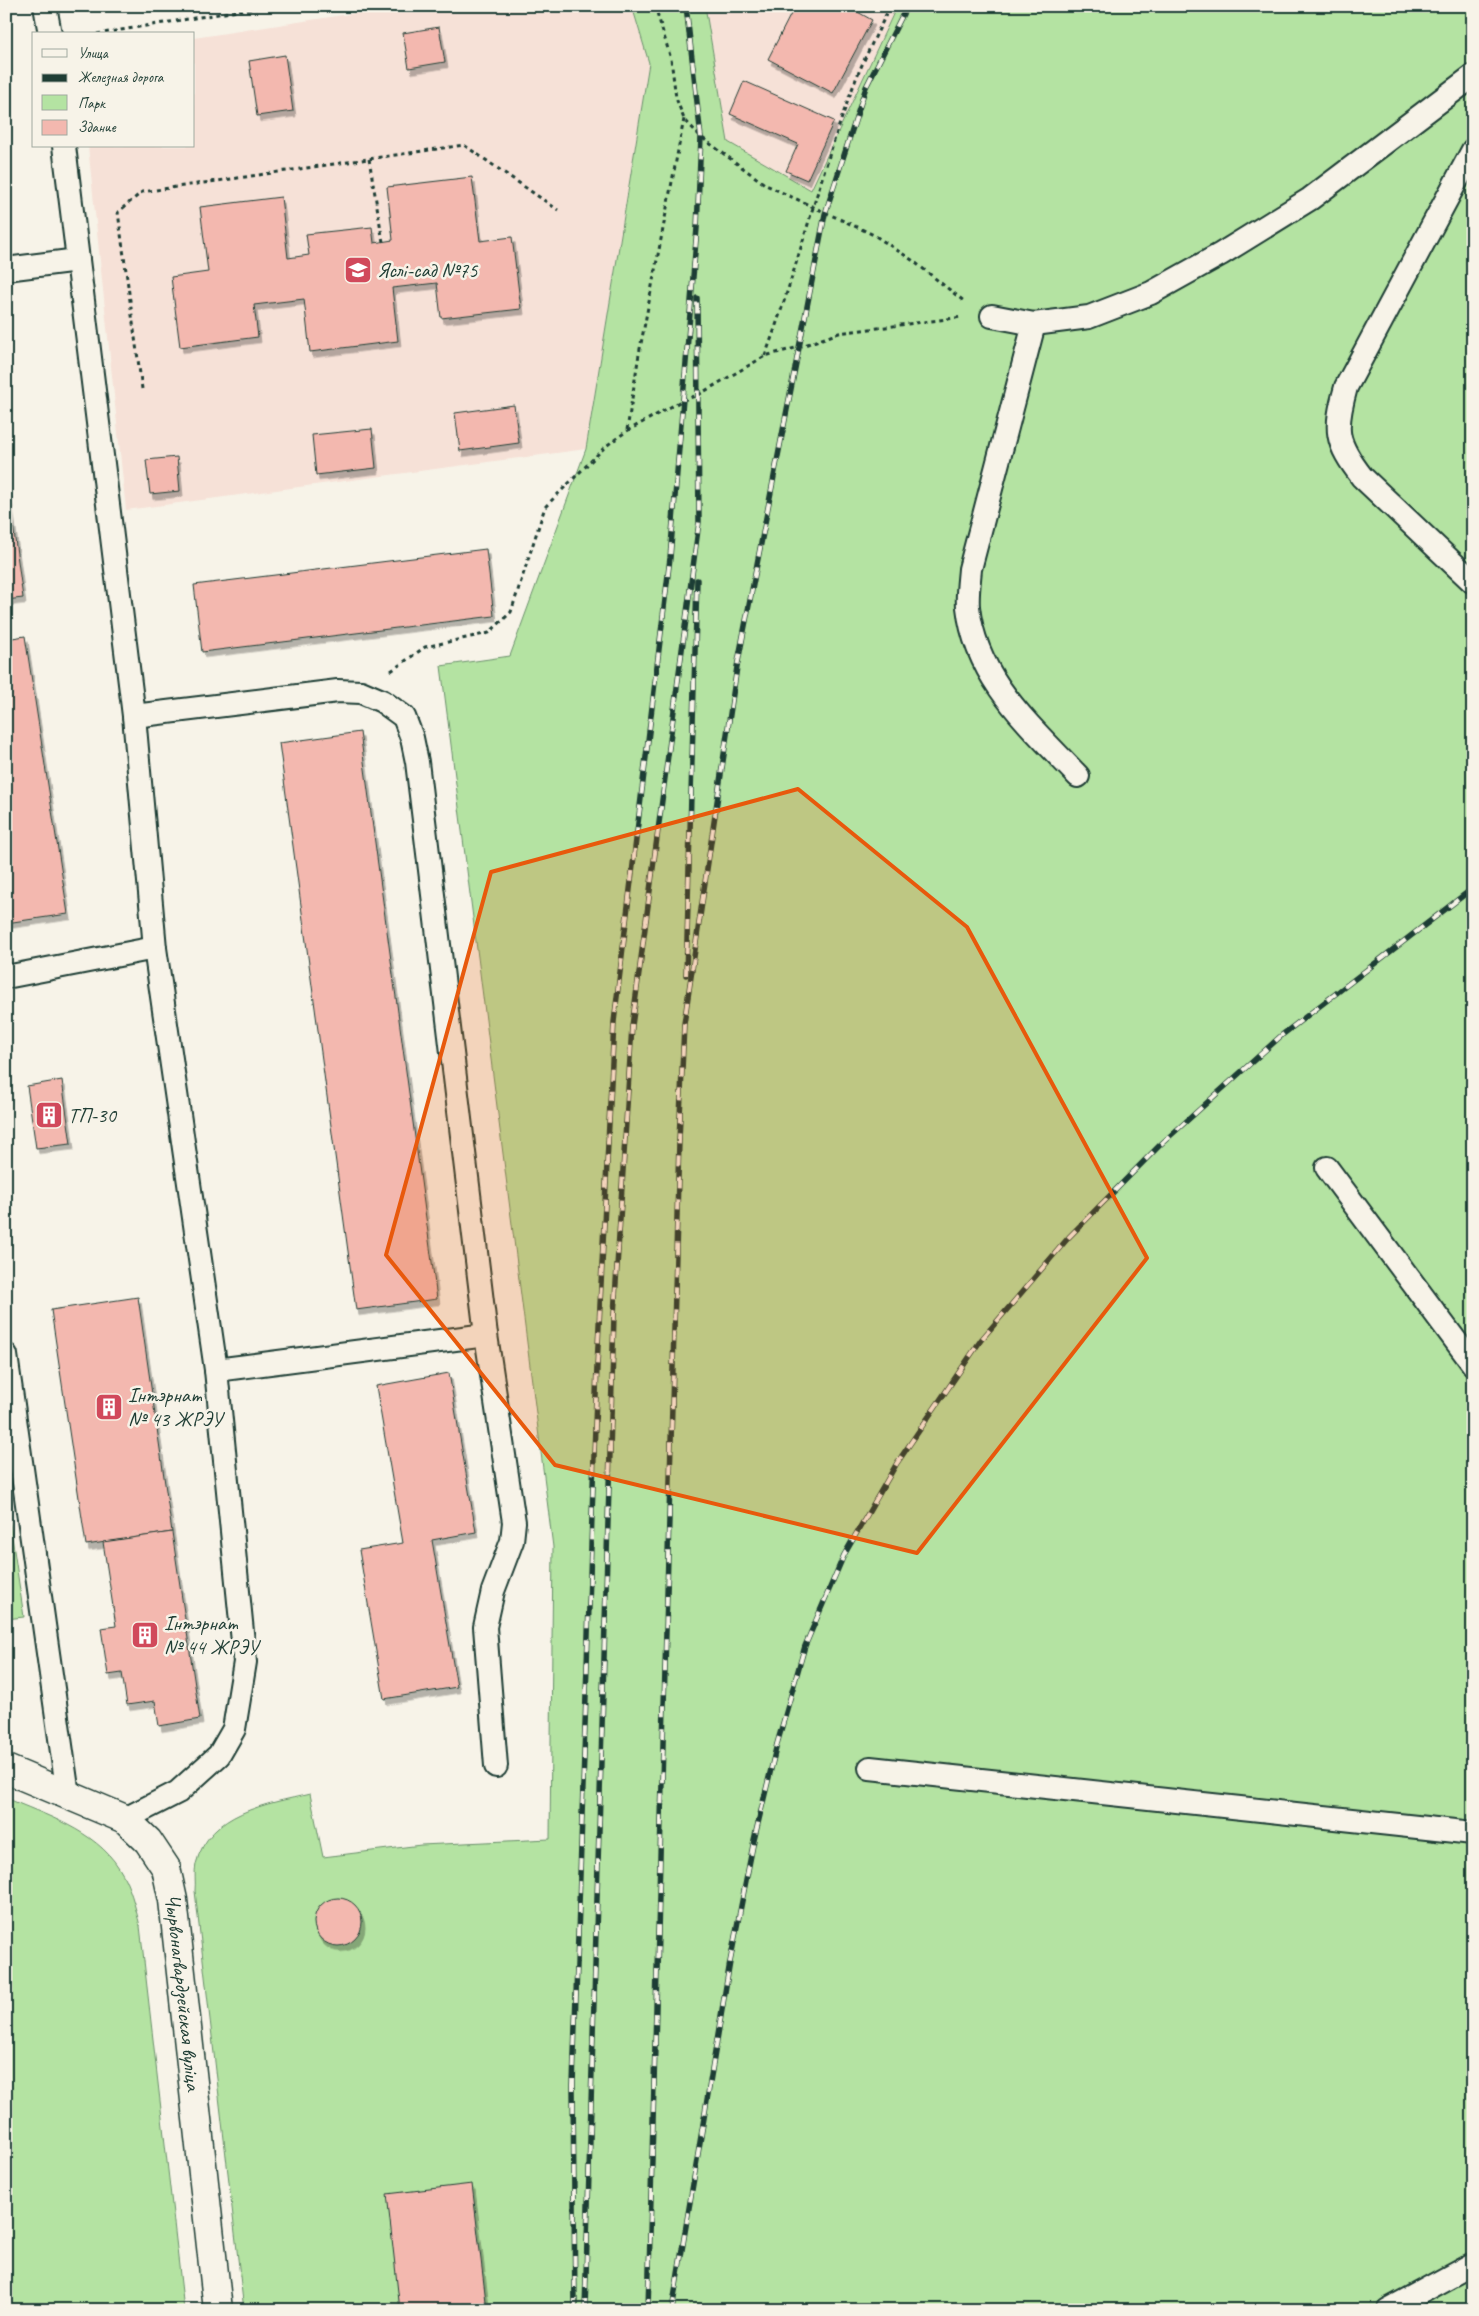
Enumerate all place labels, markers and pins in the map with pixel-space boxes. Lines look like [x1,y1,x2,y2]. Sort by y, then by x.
school or university icon: Яслі-сад №75 [343,255,373,285]
place label: Яслі-сад №75 [377,257,479,283]
building icon: ТП-30 [34,1100,64,1130]
place label: ТП-30 [68,1102,118,1128]
place label: Інтэрнат № 43 ЖРЭУ [128,1382,226,1432]
building icon: Інтэрнат № 43 ЖРЭУ [94,1392,124,1422]
place label: Інтэрнат № 44 ЖРЭУ [164,1610,262,1660]
building icon: Інтэрнат № 44 ЖРЭУ [130,1620,160,1650]

